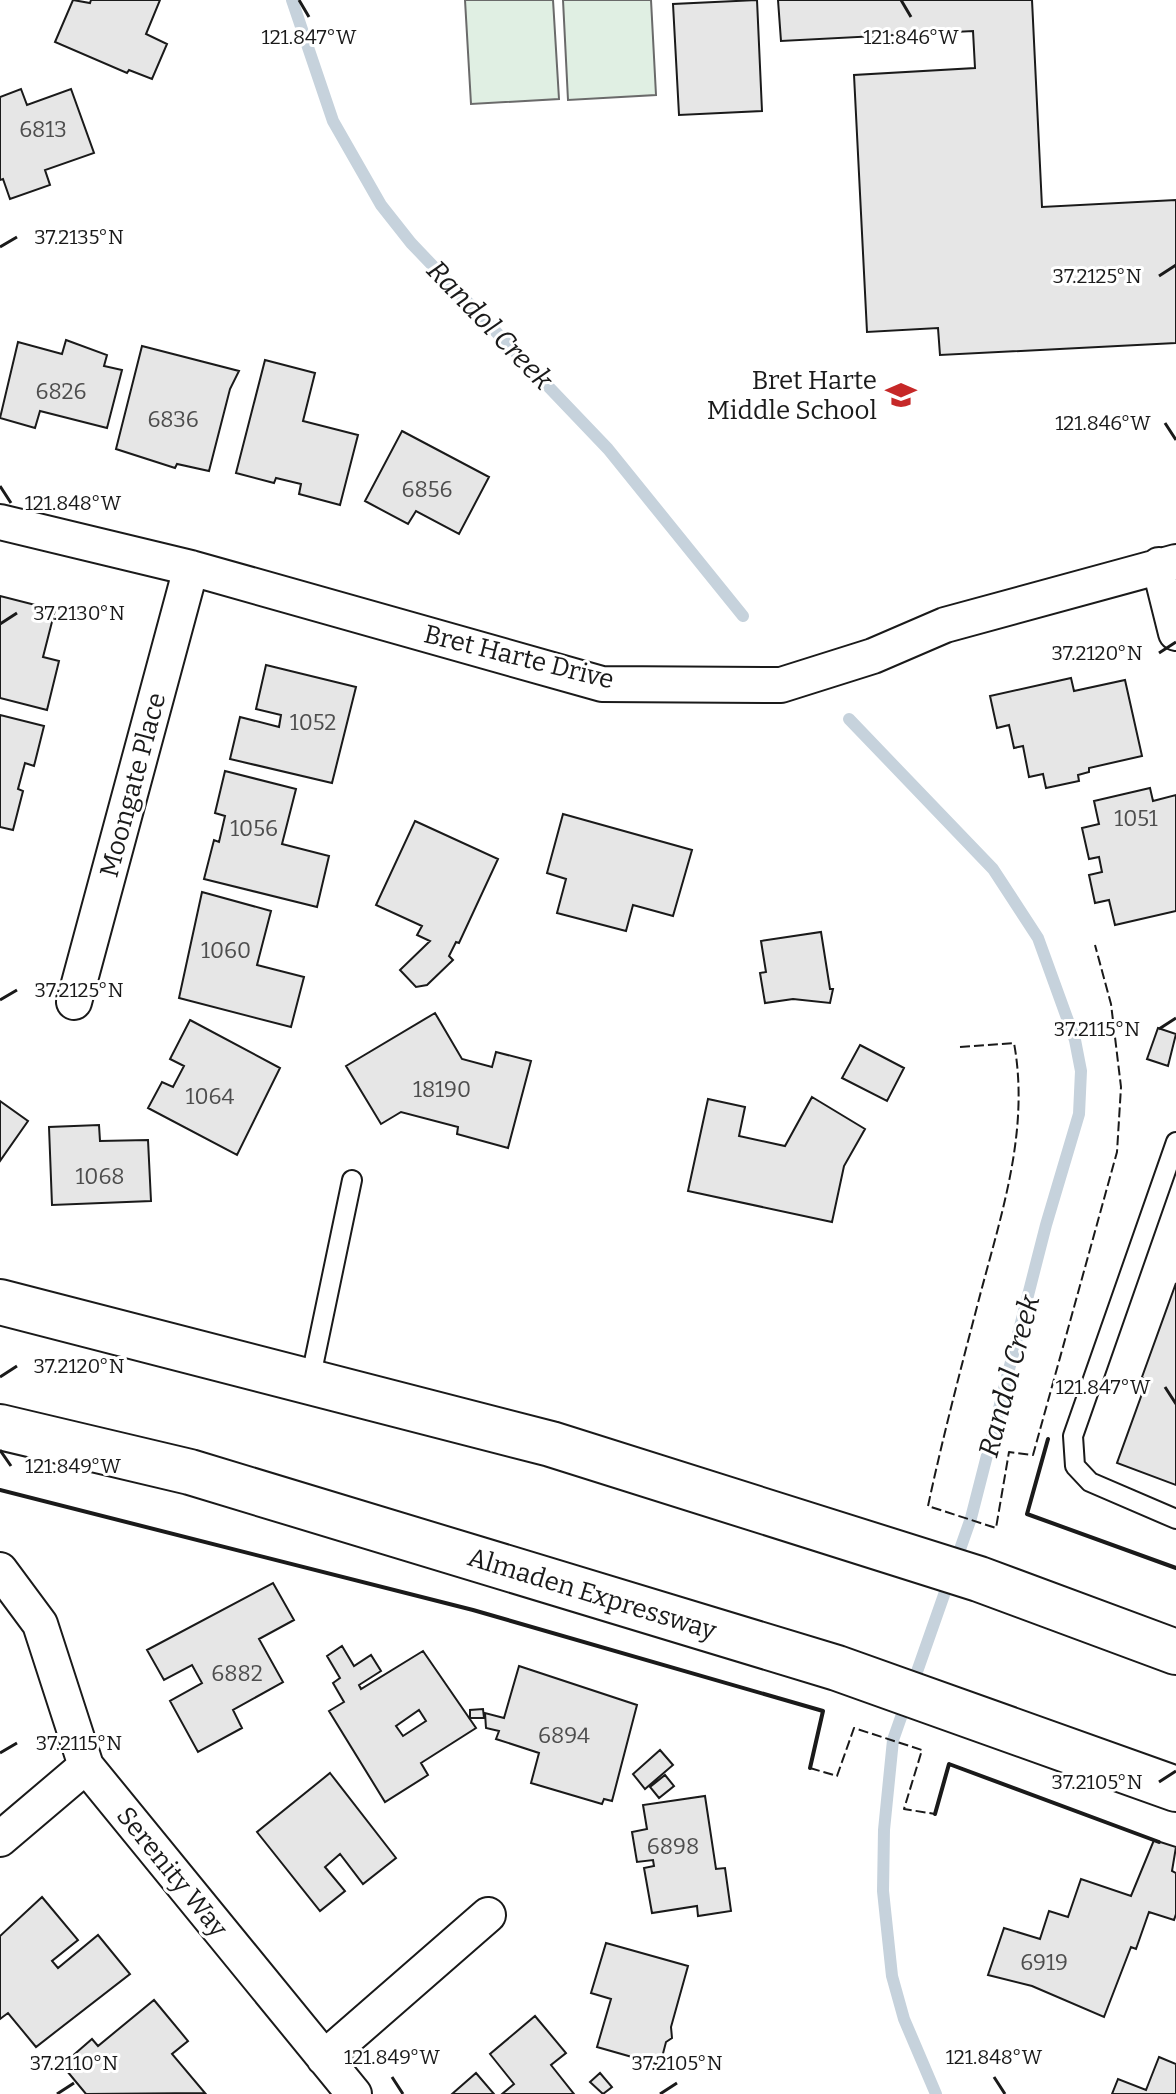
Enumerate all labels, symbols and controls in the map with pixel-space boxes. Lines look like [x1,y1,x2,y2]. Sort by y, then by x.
text: 121.847°W [262,25,357,49]
text: 121.846°W [863,25,959,49]
house number: 6813 [19,116,67,143]
text: 37.2135°N [34,225,124,249]
water label: Randol Creek [420,254,560,397]
text: 37.2125°N [1052,264,1142,288]
place label: Bret Harte Middle School [707,365,877,426]
house number: 6826 [35,378,87,405]
school or university icon: Bret Harte Middle School [884,378,918,412]
house number: 6836 [147,406,199,433]
text: 121.846°W [1055,411,1151,435]
house number: 6856 [402,476,452,503]
text: 121.848°W [25,491,122,515]
text: 37.2130°N [33,601,125,625]
street label: Bret Harte Drive [421,618,617,696]
text: 37.2120°N [1051,641,1143,665]
street label: Moongate Place [93,689,173,881]
house number: 1052 [290,709,336,736]
house number: 1051 [1114,805,1158,832]
house number: 1056 [230,815,278,842]
house number: 1060 [201,937,251,964]
text: 37.2125°N [34,978,124,1002]
text: 37.2115°N [1054,1017,1140,1041]
house number: 18190 [413,1076,471,1103]
house number: 1064 [186,1083,235,1110]
house number: 1068 [75,1163,125,1190]
water label: Randol Creek [972,1291,1047,1461]
text: 37.2120°N [33,1354,125,1378]
text: 121.847°W [1056,1375,1151,1399]
text: 121.849°W [25,1454,121,1478]
street label: Almaden Expressway [464,1541,720,1647]
house number: 6882 [211,1660,263,1687]
house number: 6894 [538,1722,590,1749]
text: 37.2115°N [36,1731,122,1755]
text: 37.2105°N [1052,1770,1143,1794]
street label: Serenity Way [110,1801,234,1944]
house number: 6898 [647,1833,699,1860]
house number: 6919 [1020,1949,1068,1976]
text: 121.849°W [344,2045,440,2069]
text: 121.848°W [946,2045,1043,2069]
text: 37.2110°N [30,2051,118,2075]
text: 37.2105°N [632,2051,723,2075]

